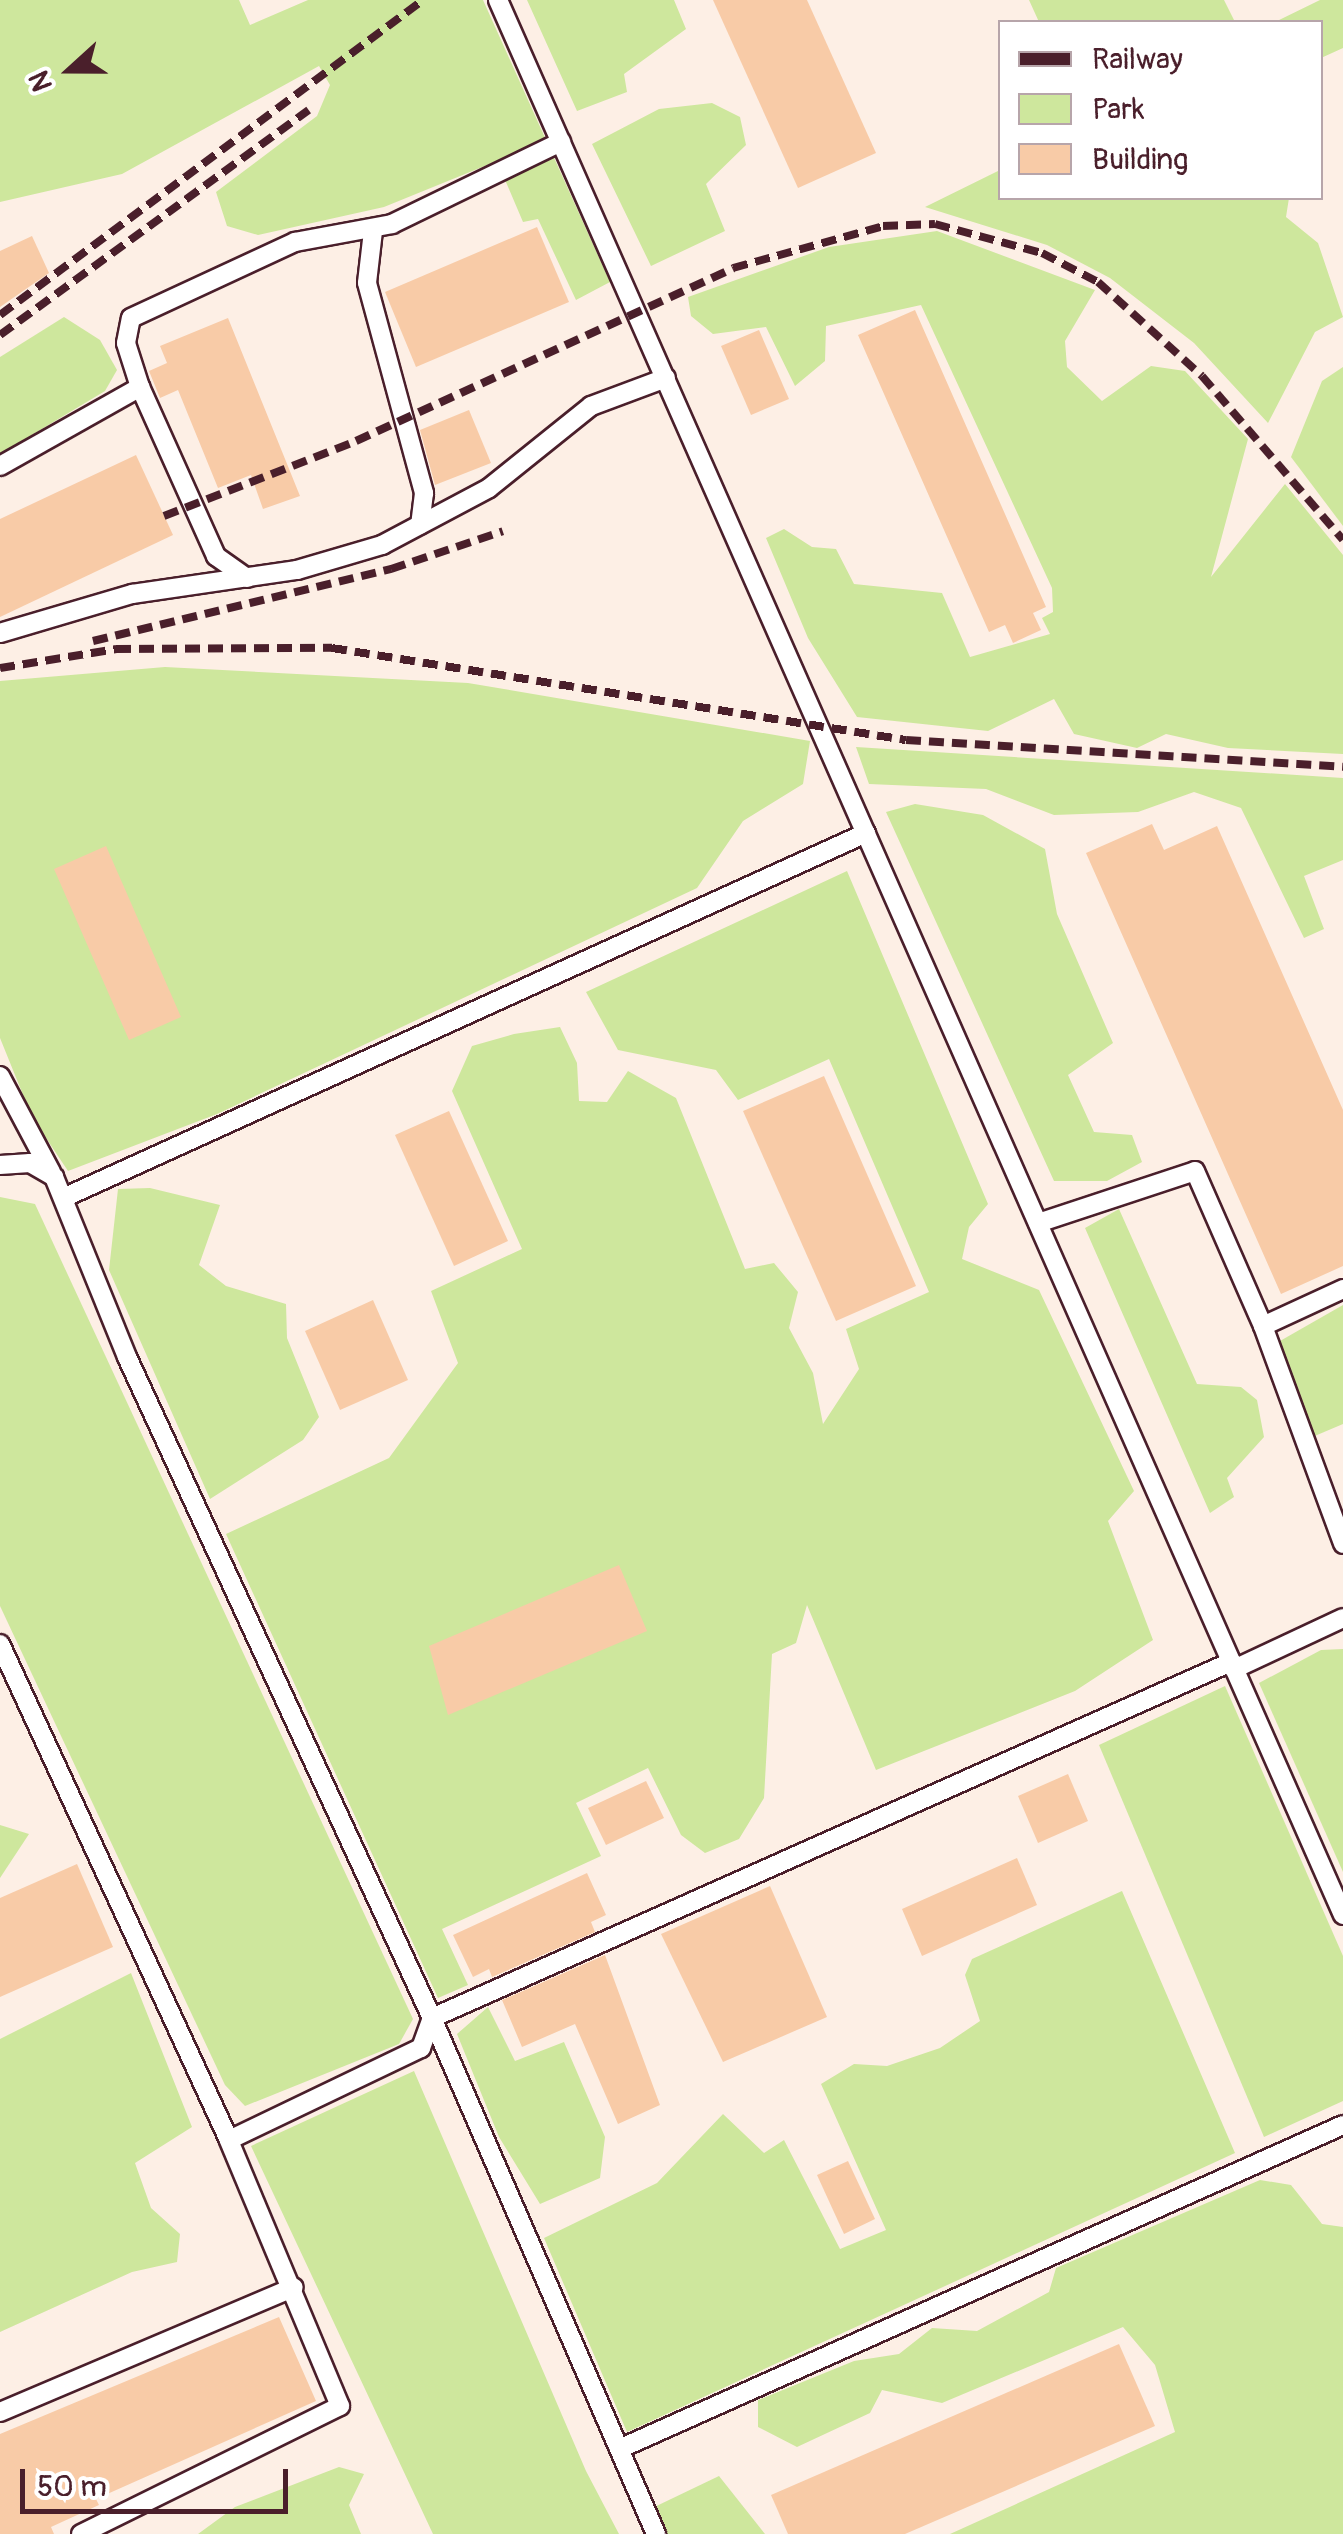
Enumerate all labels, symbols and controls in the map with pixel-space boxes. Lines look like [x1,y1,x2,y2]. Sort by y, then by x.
north arrow [20,20,120,120]
legend [998,20,1323,200]
text: Railway [1092,41,1183,78]
text: N [22,66,61,96]
text: Park [1092,91,1145,128]
text: Building [1092,141,1188,178]
scale bar [25,2449,292,2511]
text: 50 m [37,2468,107,2505]

